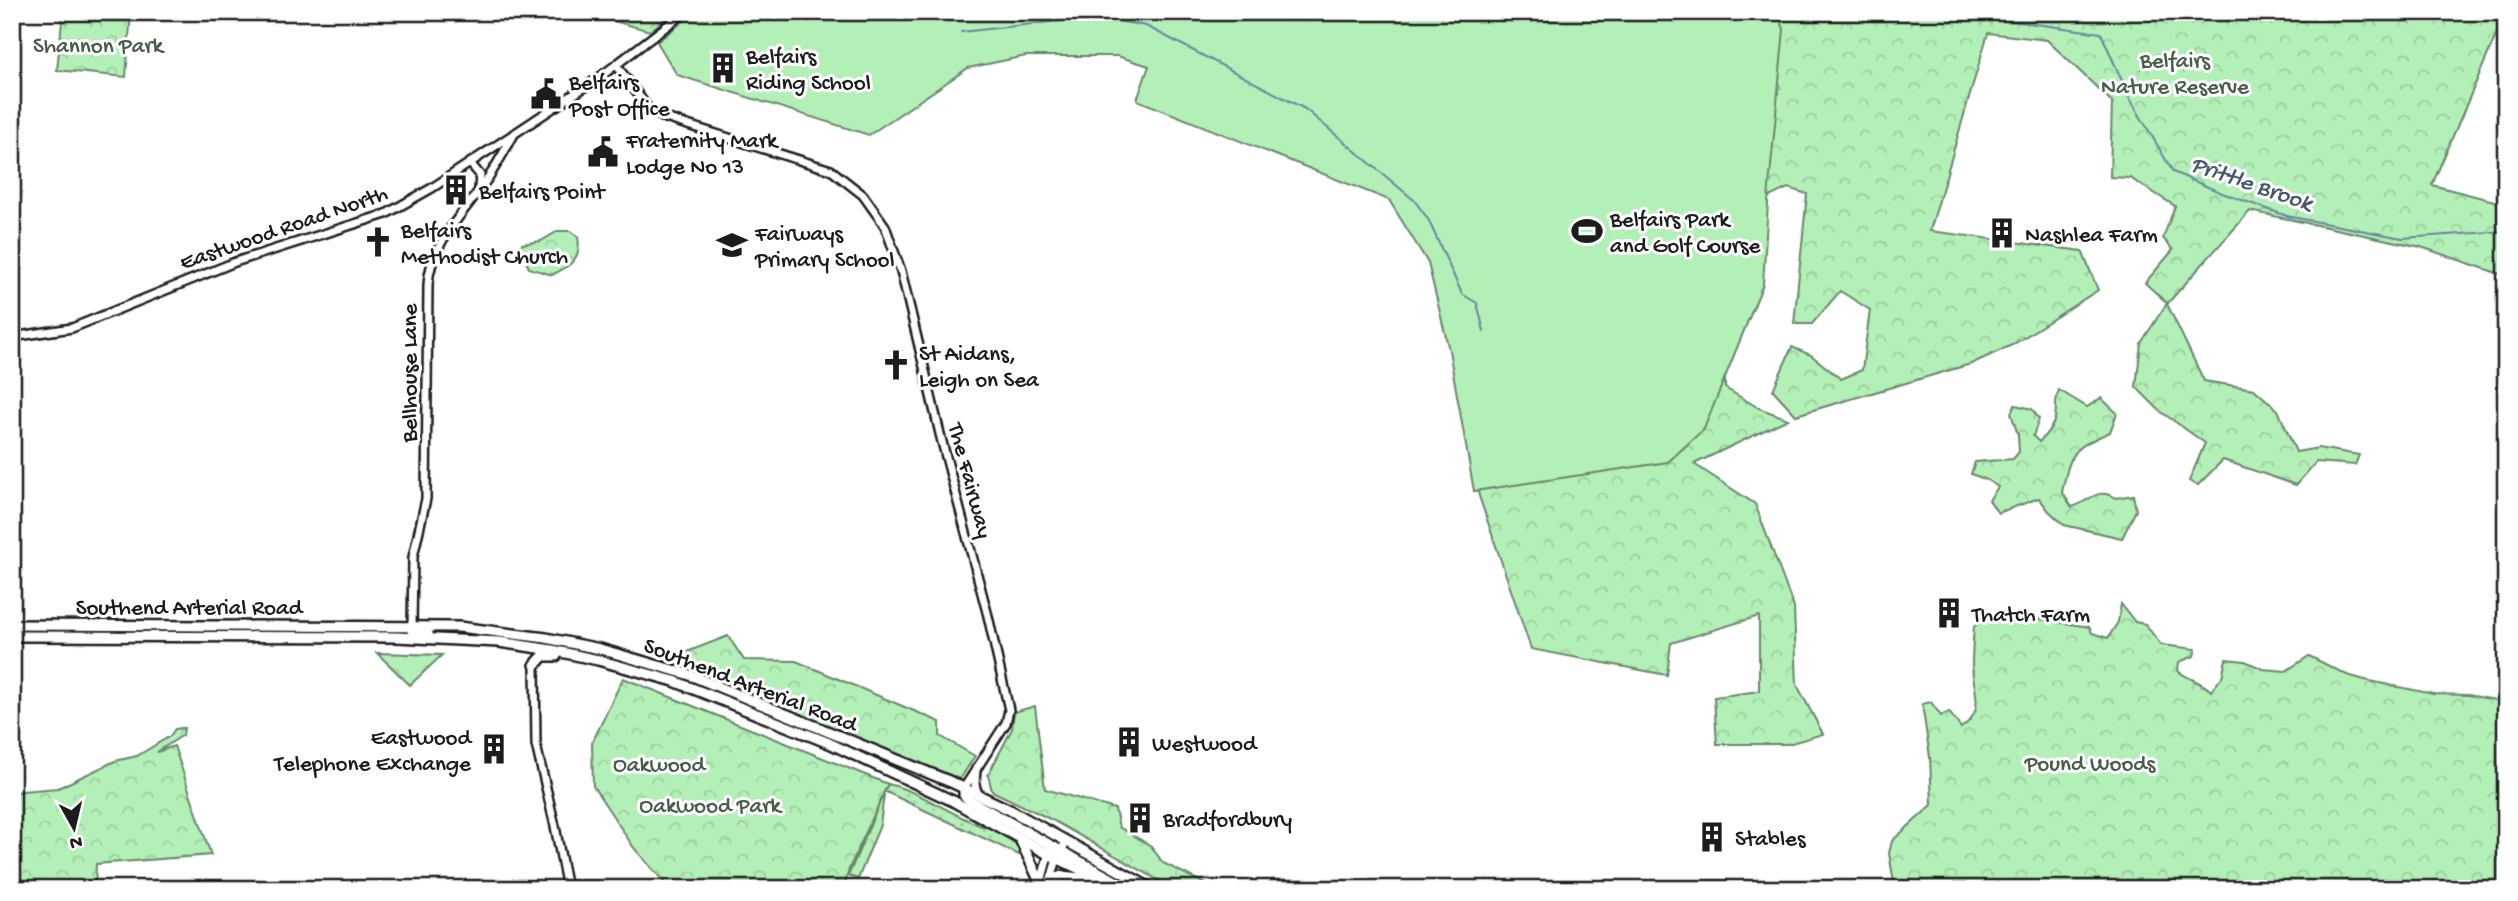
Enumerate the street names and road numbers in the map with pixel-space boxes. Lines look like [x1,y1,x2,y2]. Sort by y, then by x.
street label: Eastwood Road North [177,181,392,278]
street label: Bellhouse Lane [398,303,425,443]
street label: The Fairway [940,418,997,541]
street label: Southend Arterial Road [76,596,304,623]
street label: Southend Arterial Road [639,633,862,740]

